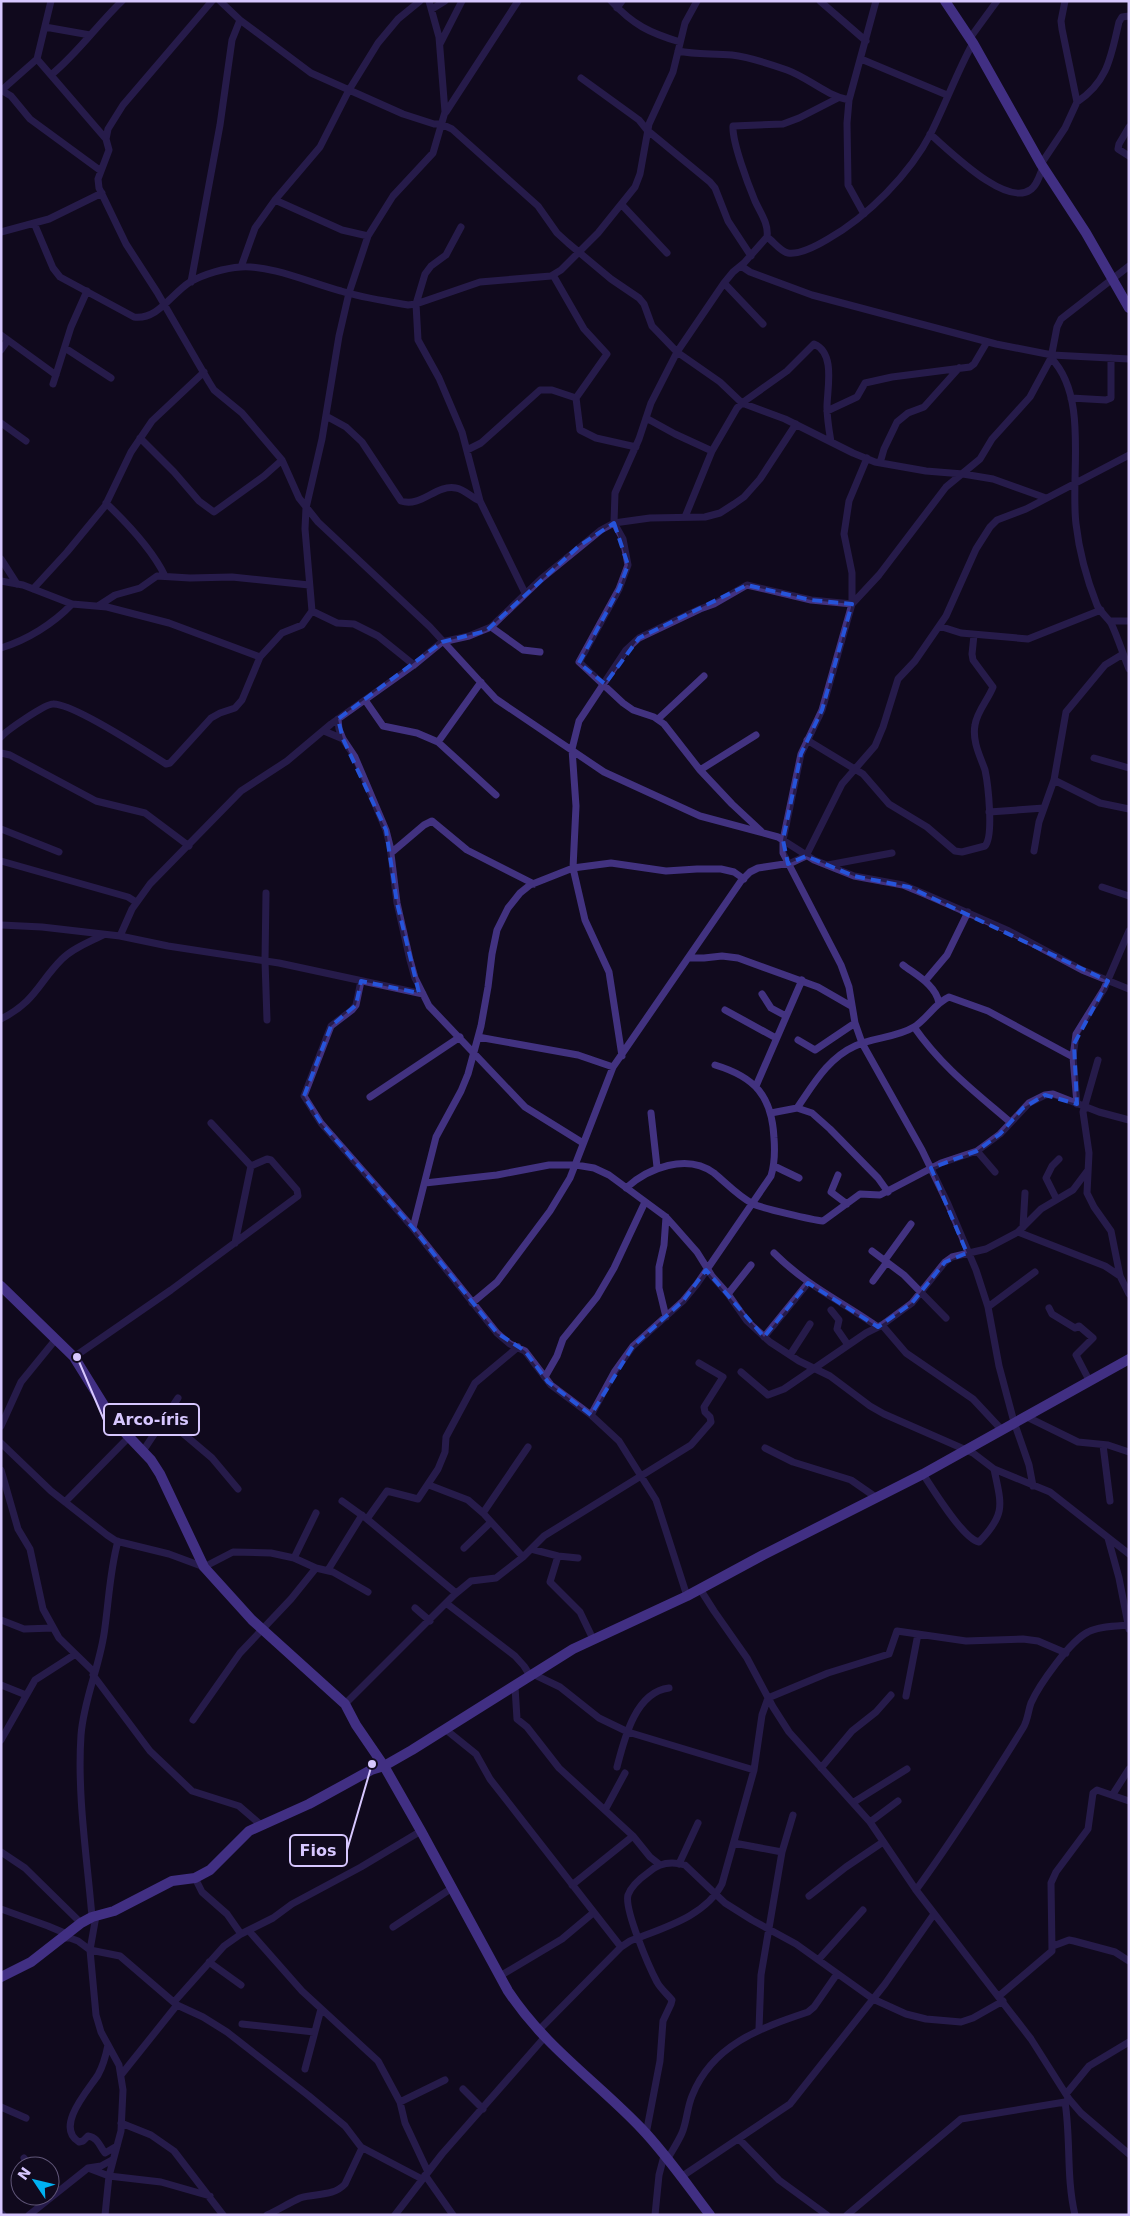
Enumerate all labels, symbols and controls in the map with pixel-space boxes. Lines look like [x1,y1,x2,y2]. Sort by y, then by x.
callout: Arco-íris [104,1404,199,1435]
text: Arco-íris [113,1410,189,1429]
callout: Fios [290,1835,347,1866]
text: Fios [300,1841,336,1860]
north arrow [10,2156,60,2206]
text: N [14,2164,34,2183]

